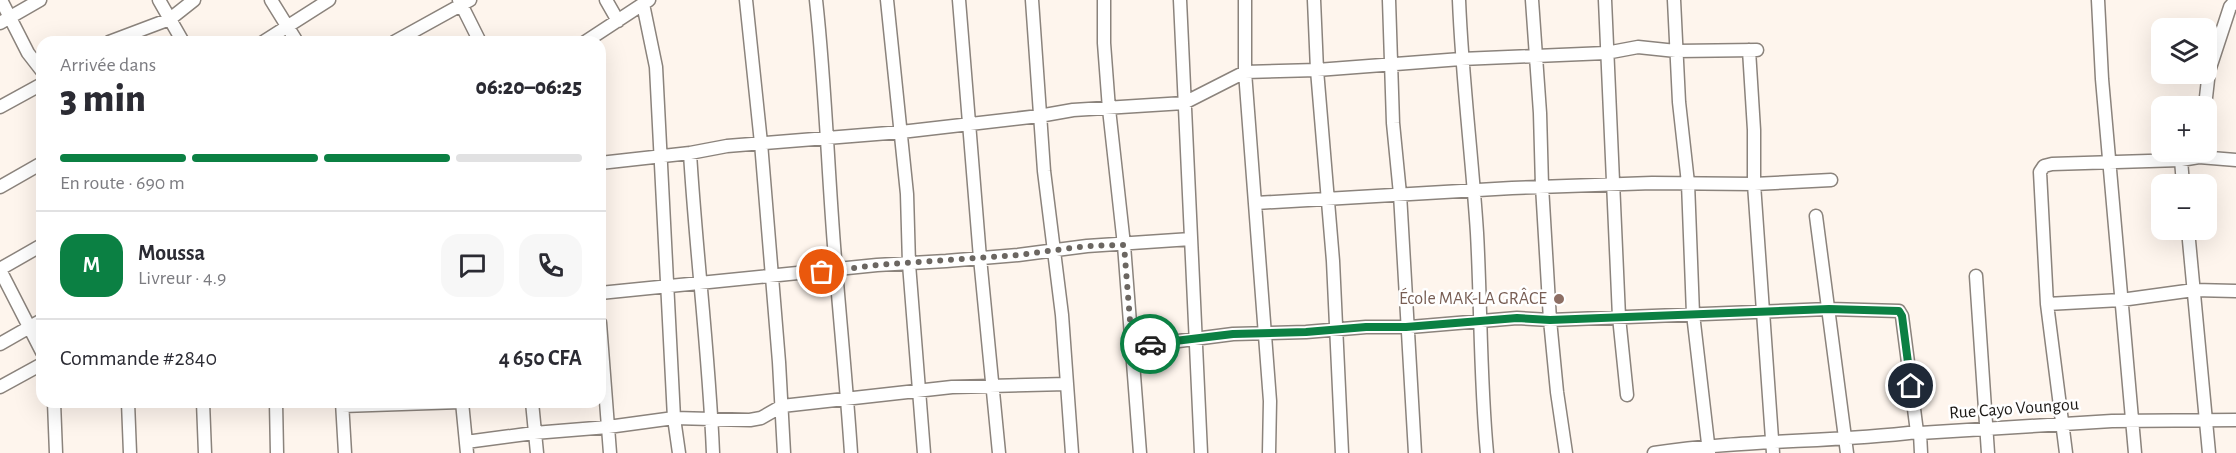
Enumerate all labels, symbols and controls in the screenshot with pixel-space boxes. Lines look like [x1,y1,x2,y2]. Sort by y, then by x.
map controls [2151,18,2217,240]
button: layers [2151,18,2217,84]
text: Arrivée dans [60,55,156,75]
text: 06:20–06:25 [476,76,582,98]
text: 3 min [60,80,146,119]
button: + [2151,96,2217,162]
text: En route · 690 m [60,173,185,193]
button: − [2151,174,2217,240]
button: chat [441,234,504,297]
button: phone [519,234,582,297]
text: Moussa [138,242,205,264]
pin [796,246,847,297]
text: M [83,254,100,276]
icon: bag [805,255,838,288]
text: Livreur · 4.9 [138,268,227,288]
place label: École MAK-LA GRÂCE [1399,287,1547,308]
marker: École MAK-LA GRÂCE [1552,292,1566,306]
courier [1120,314,1180,374]
icon: car [1134,328,1167,361]
text: Commande #2840 [60,347,217,369]
text: 4 650 CFA [499,347,582,369]
pin [1885,360,1936,411]
icon: home [1894,369,1927,402]
street label: Rue Cayo Voungou [1949,395,2079,423]

